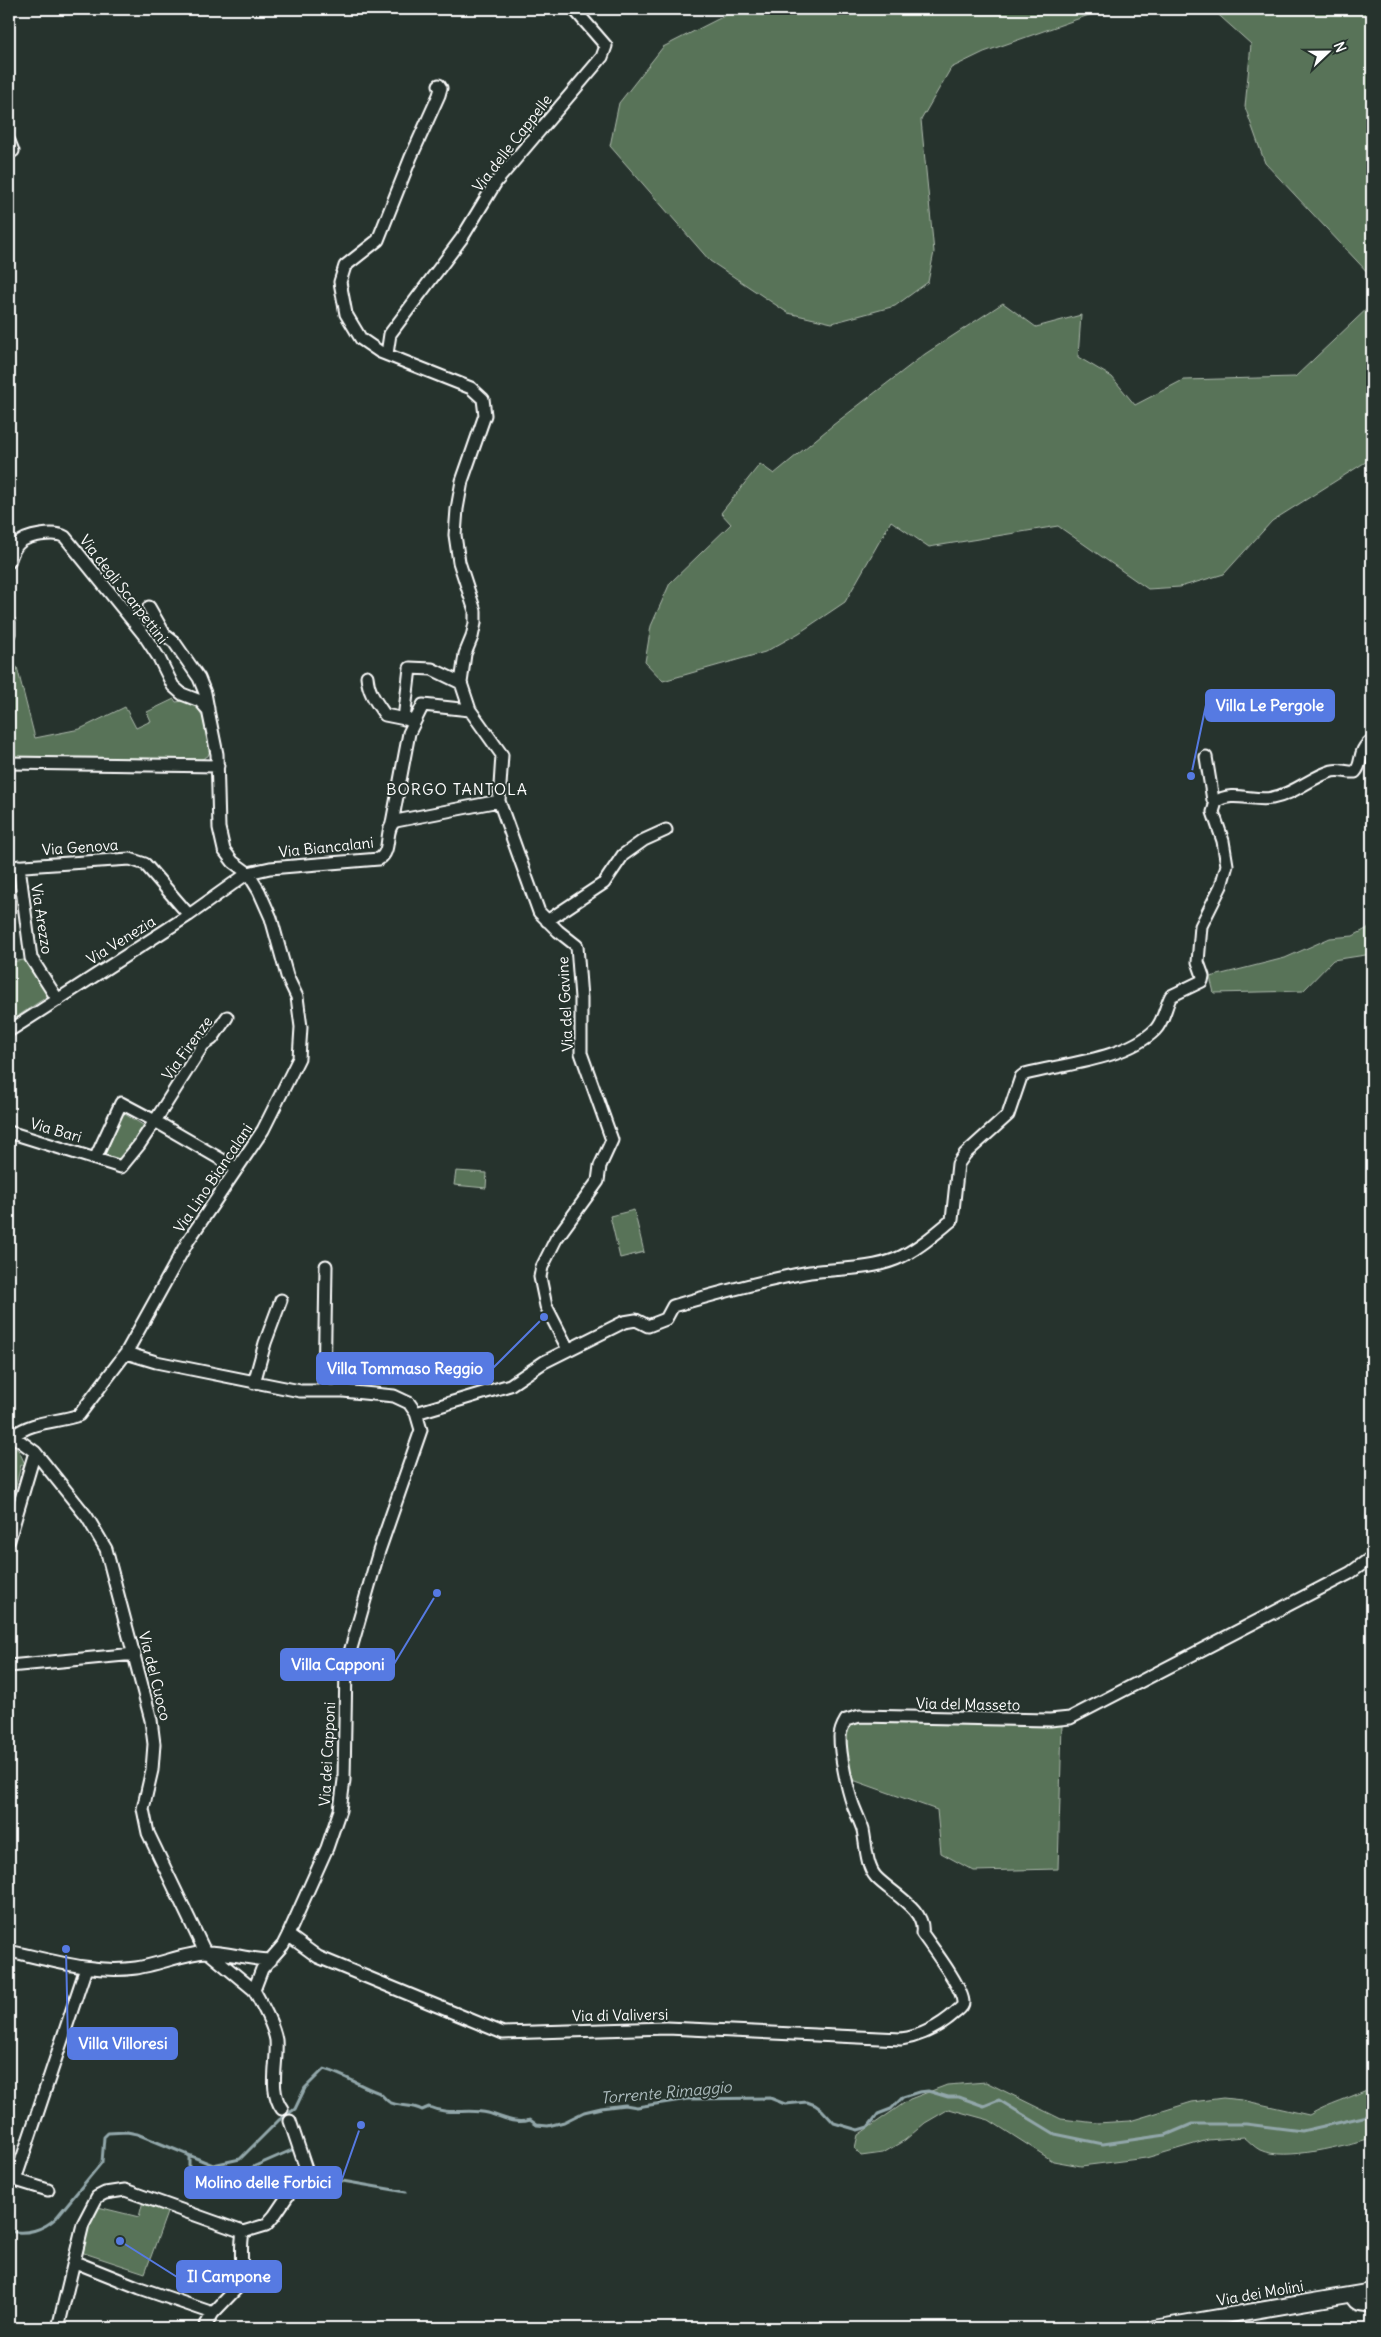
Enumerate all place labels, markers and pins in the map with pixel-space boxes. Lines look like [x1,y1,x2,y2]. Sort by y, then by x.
callout: Villa Le Pergole [1206,690,1334,721]
callout: Villa Tommaso Reggio [317,1353,493,1384]
callout: Villa Capponi [281,1649,394,1680]
callout: Villa Villoresi [68,2028,177,2059]
callout: Molino delle Forbici [185,2167,341,2198]
callout: Il Campone [177,2261,281,2292]

